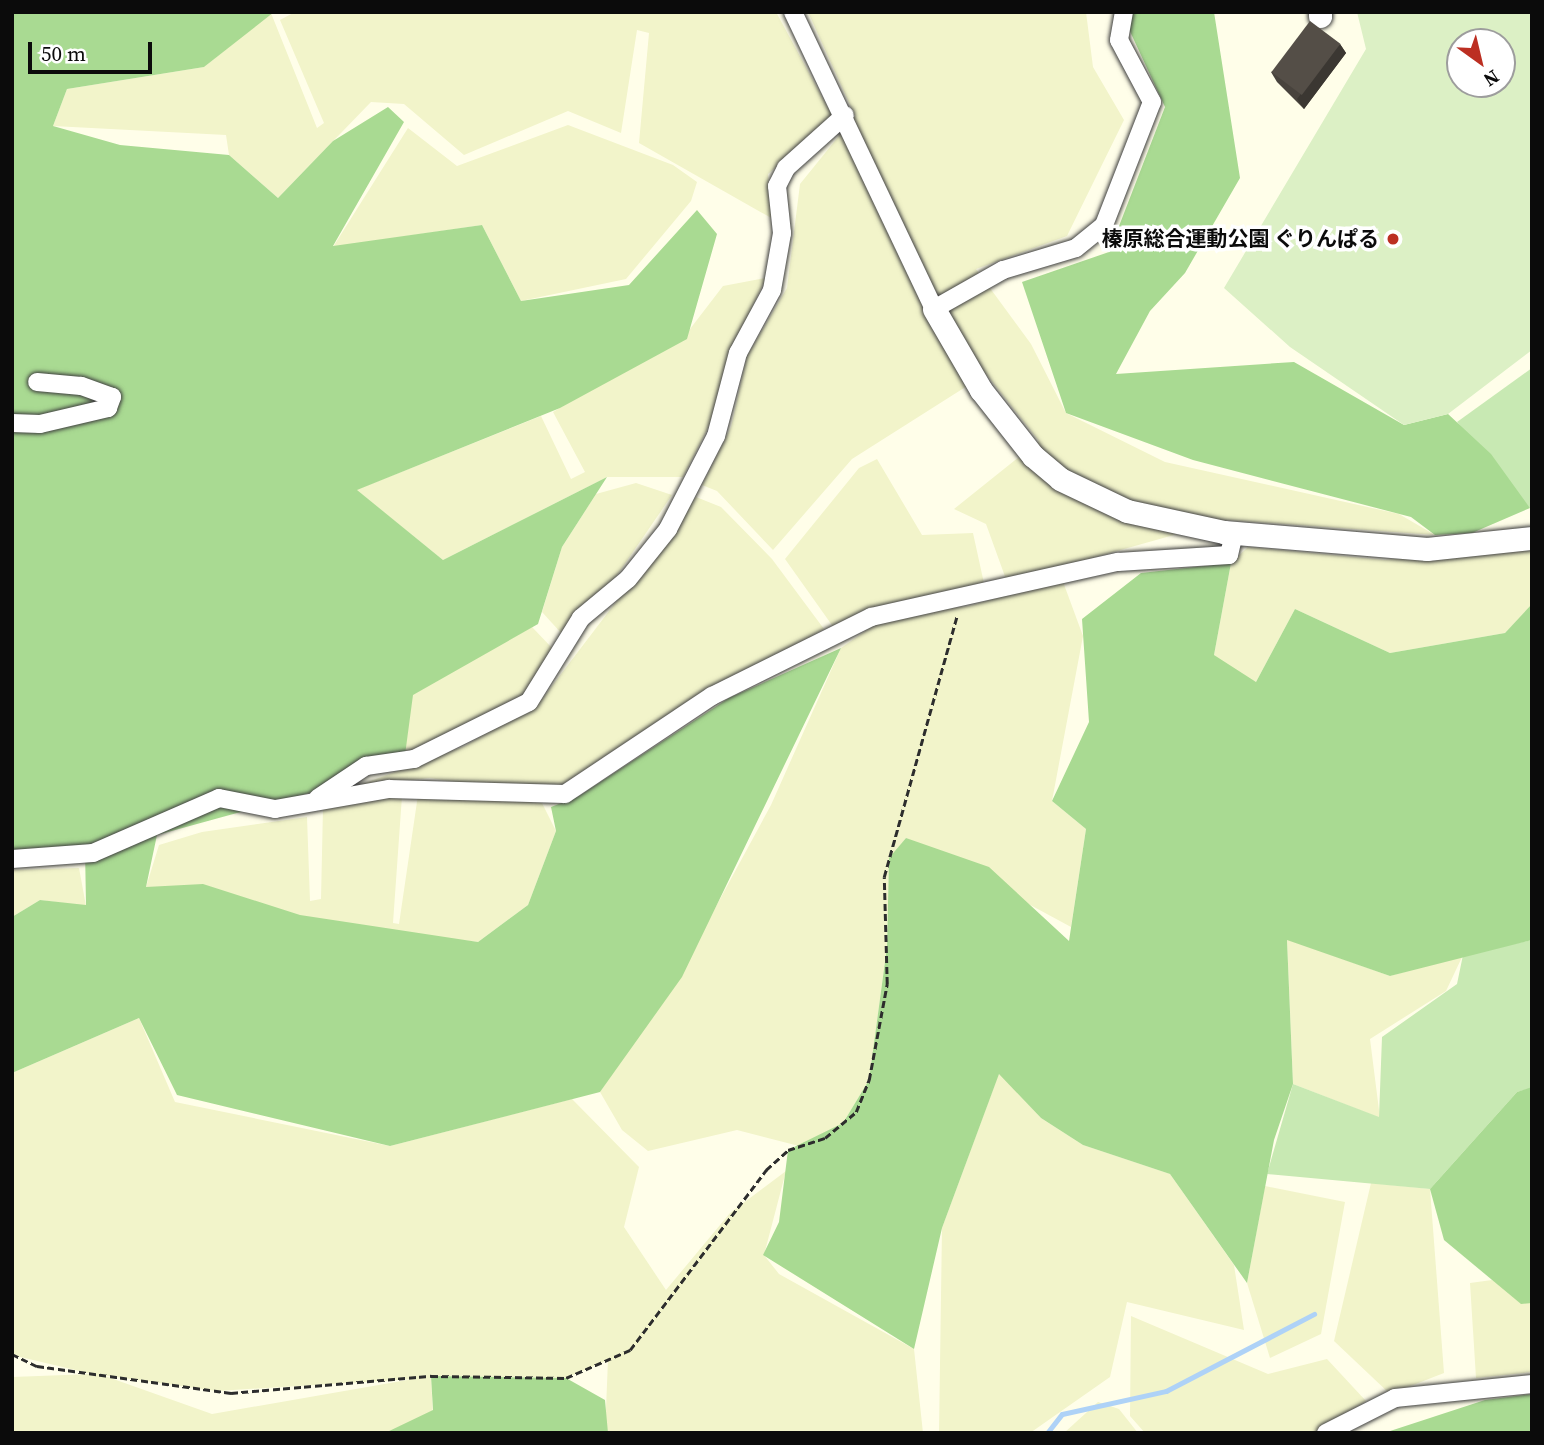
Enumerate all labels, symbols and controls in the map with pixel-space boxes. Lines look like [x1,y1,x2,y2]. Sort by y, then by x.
scale bar [32,28,156,72]
north arrow [1446,28,1516,98]
text: 50 m [41,39,86,68]
text: N [1479,64,1505,93]
place label: 榛原総合運動公園 ぐりんぱる [1102,226,1379,252]
marker: 榛原総合運動公園 ぐりんぱる [1385,231,1401,247]

